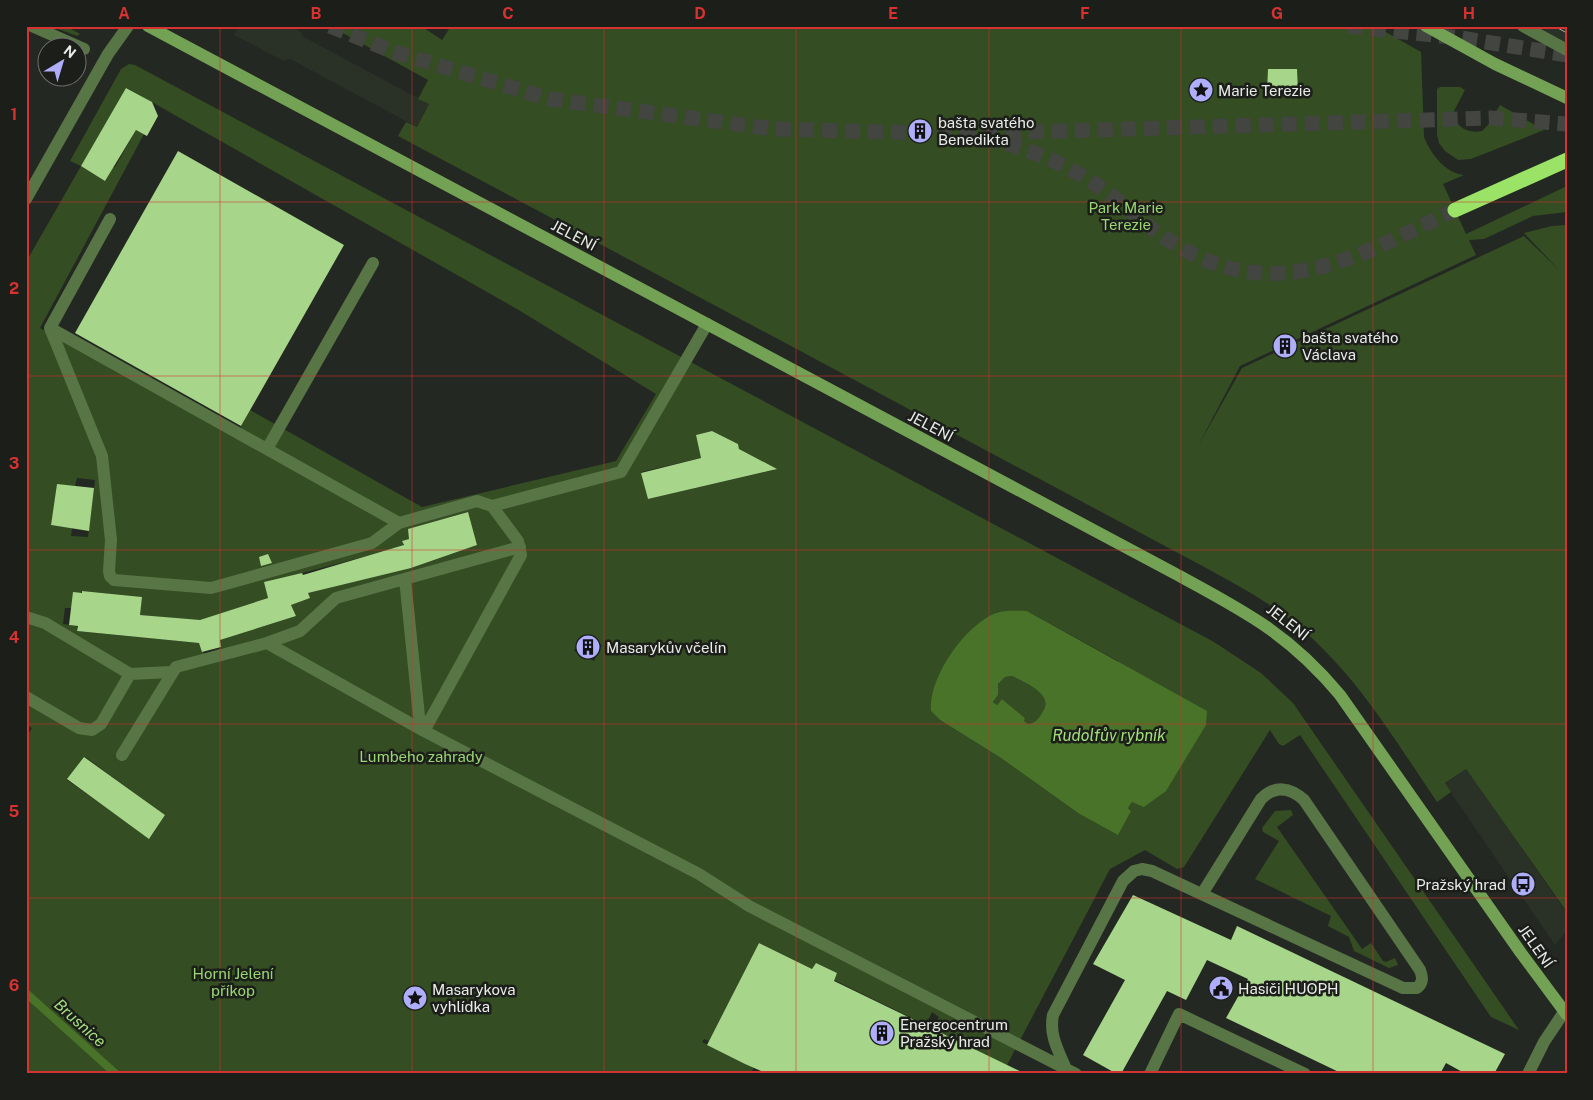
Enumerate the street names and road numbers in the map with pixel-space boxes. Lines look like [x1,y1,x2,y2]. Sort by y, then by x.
street label: JELENÍ [548,216,600,254]
street label: JELENÍ [905,407,957,445]
street label: JELENÍ [1264,600,1313,644]
street label: JELENÍ [1515,921,1557,972]

